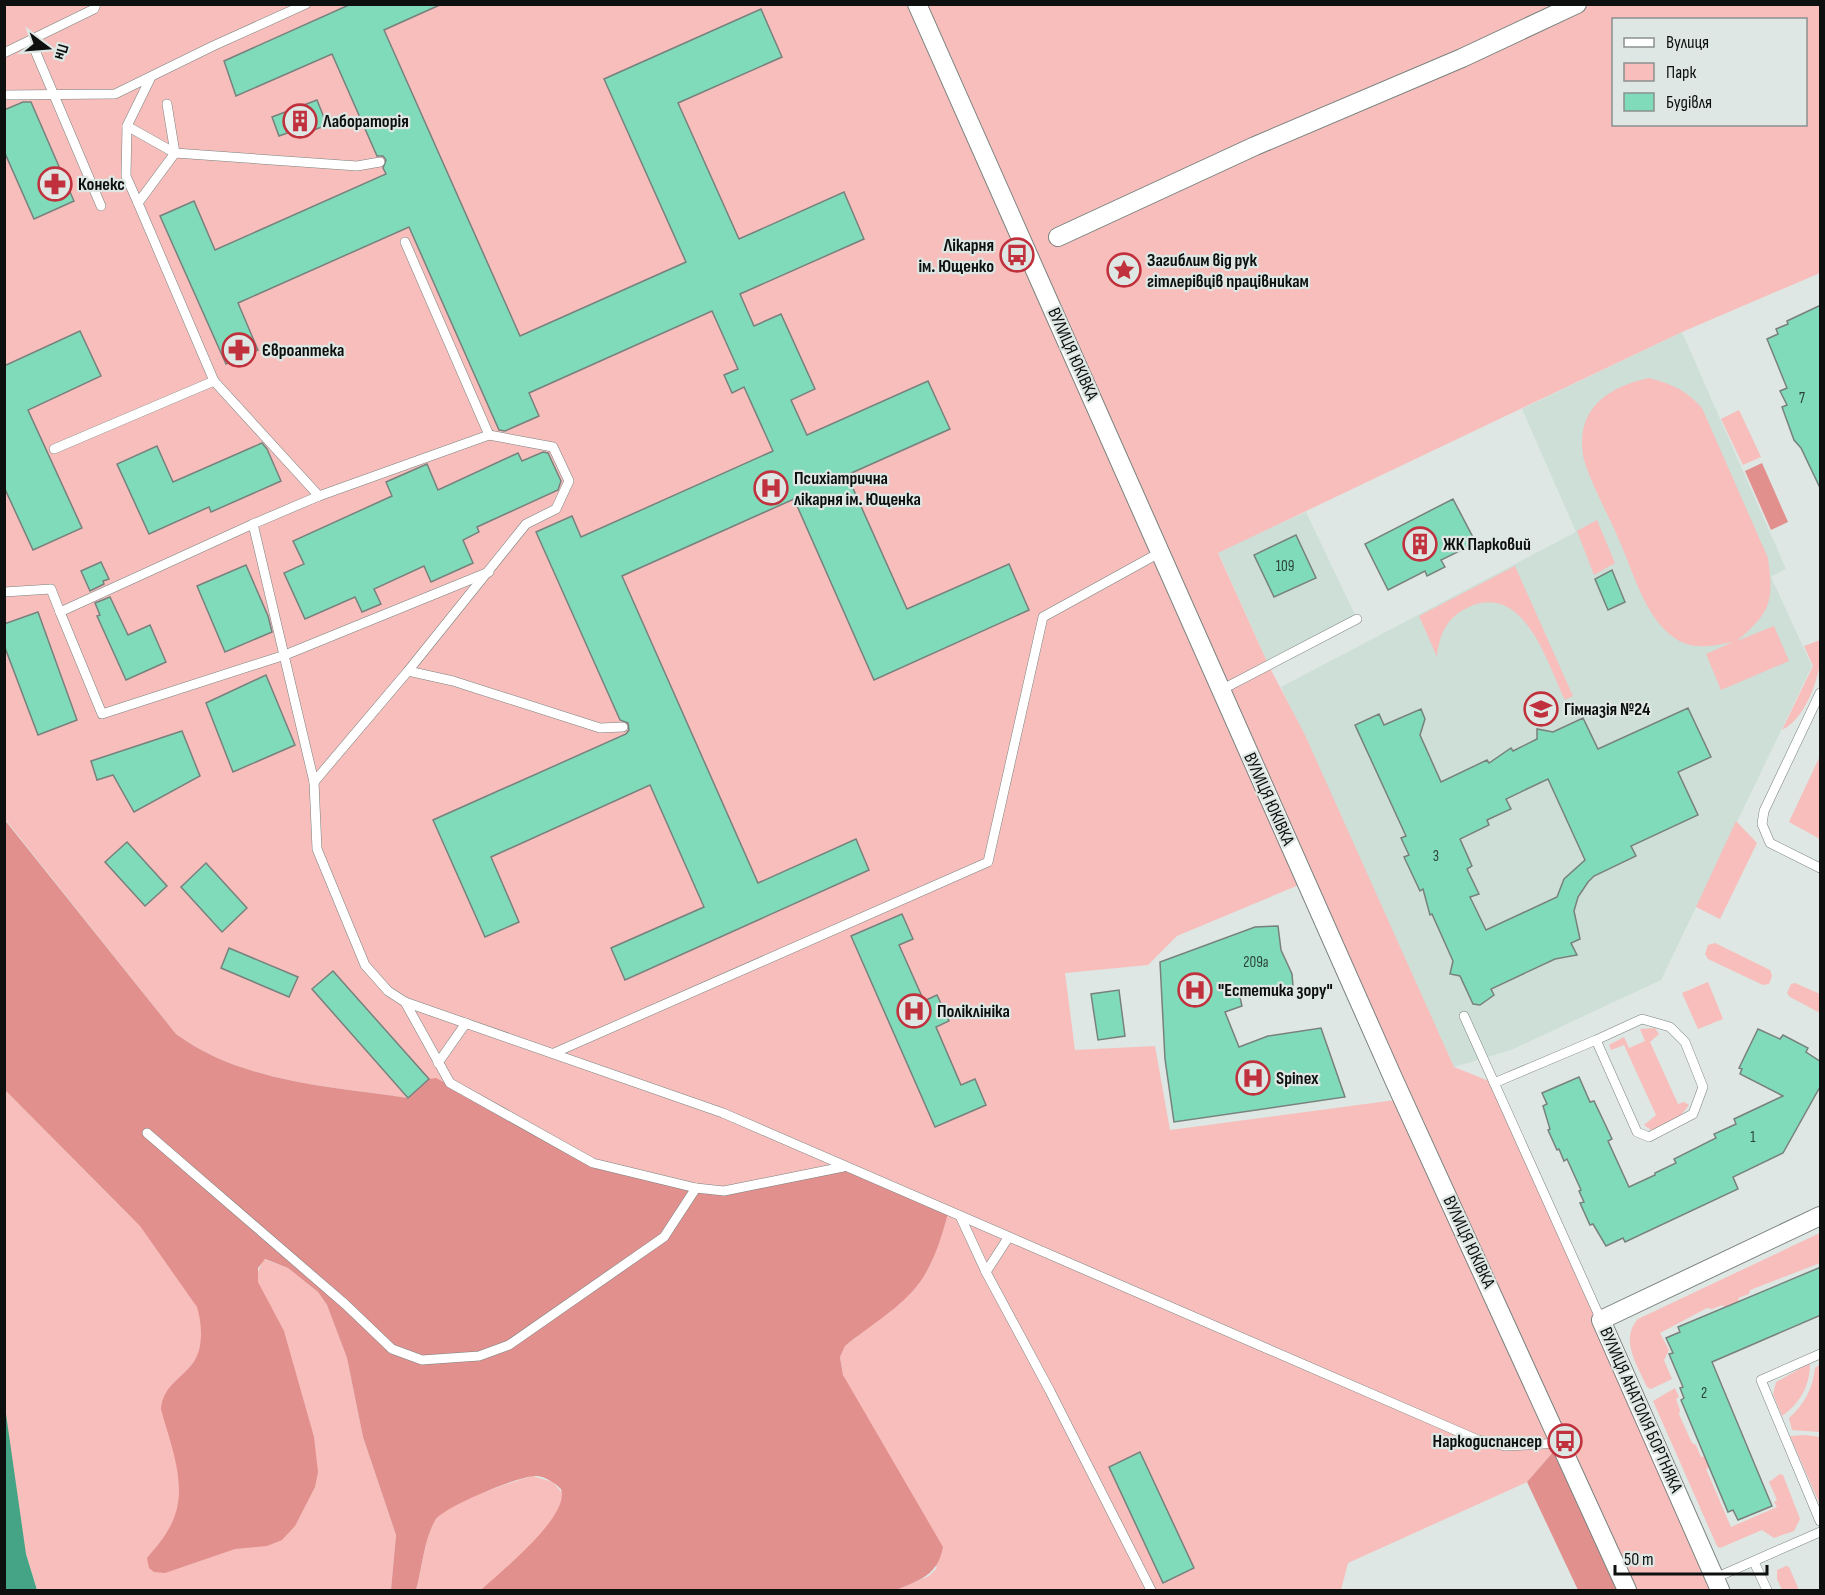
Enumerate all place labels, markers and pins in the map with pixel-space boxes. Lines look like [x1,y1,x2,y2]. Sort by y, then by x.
building icon: Лабораторія [282,103,318,139]
place label: Лабораторія [322,111,409,132]
pharmacy icon: Конекс [37,166,73,202]
place label: Конекс [78,174,125,195]
place label: Лікарня ім. Ющенко [918,235,994,277]
bus stop icon: Лікарня ім. Ющенко [999,237,1035,273]
place label: Загиблим від рук гітлерівців працівникам [1147,250,1309,292]
place icon: Загиблим від рук гітлерівців працівникам [1106,252,1142,288]
pharmacy icon: Євроаптека [221,332,257,368]
place label: Євроаптека [262,340,344,361]
place label: Психіатрична лікарня ім. Ющенка [794,468,921,510]
hospital icon: Психіатрична лікарня ім. Ющенка [753,470,789,506]
building icon: ЖК Парковий [1402,526,1438,562]
place label: ЖК Парковий [1443,534,1531,555]
school or university icon: Гімназія №24 [1523,691,1559,727]
place label: Гімназія №24 [1564,699,1651,720]
hospital icon: "Естетика зору" [1177,972,1213,1008]
place label: "Естетика зору" [1218,980,1333,1001]
hospital icon: Поліклініка [896,993,932,1029]
place label: Поліклініка [937,1001,1010,1022]
hospital icon: Spinex [1235,1060,1271,1096]
place label: Spinex [1276,1068,1319,1089]
bus stop icon: Наркодиспансер [1547,1423,1583,1459]
place label: Наркодиспансер [1433,1431,1542,1452]

